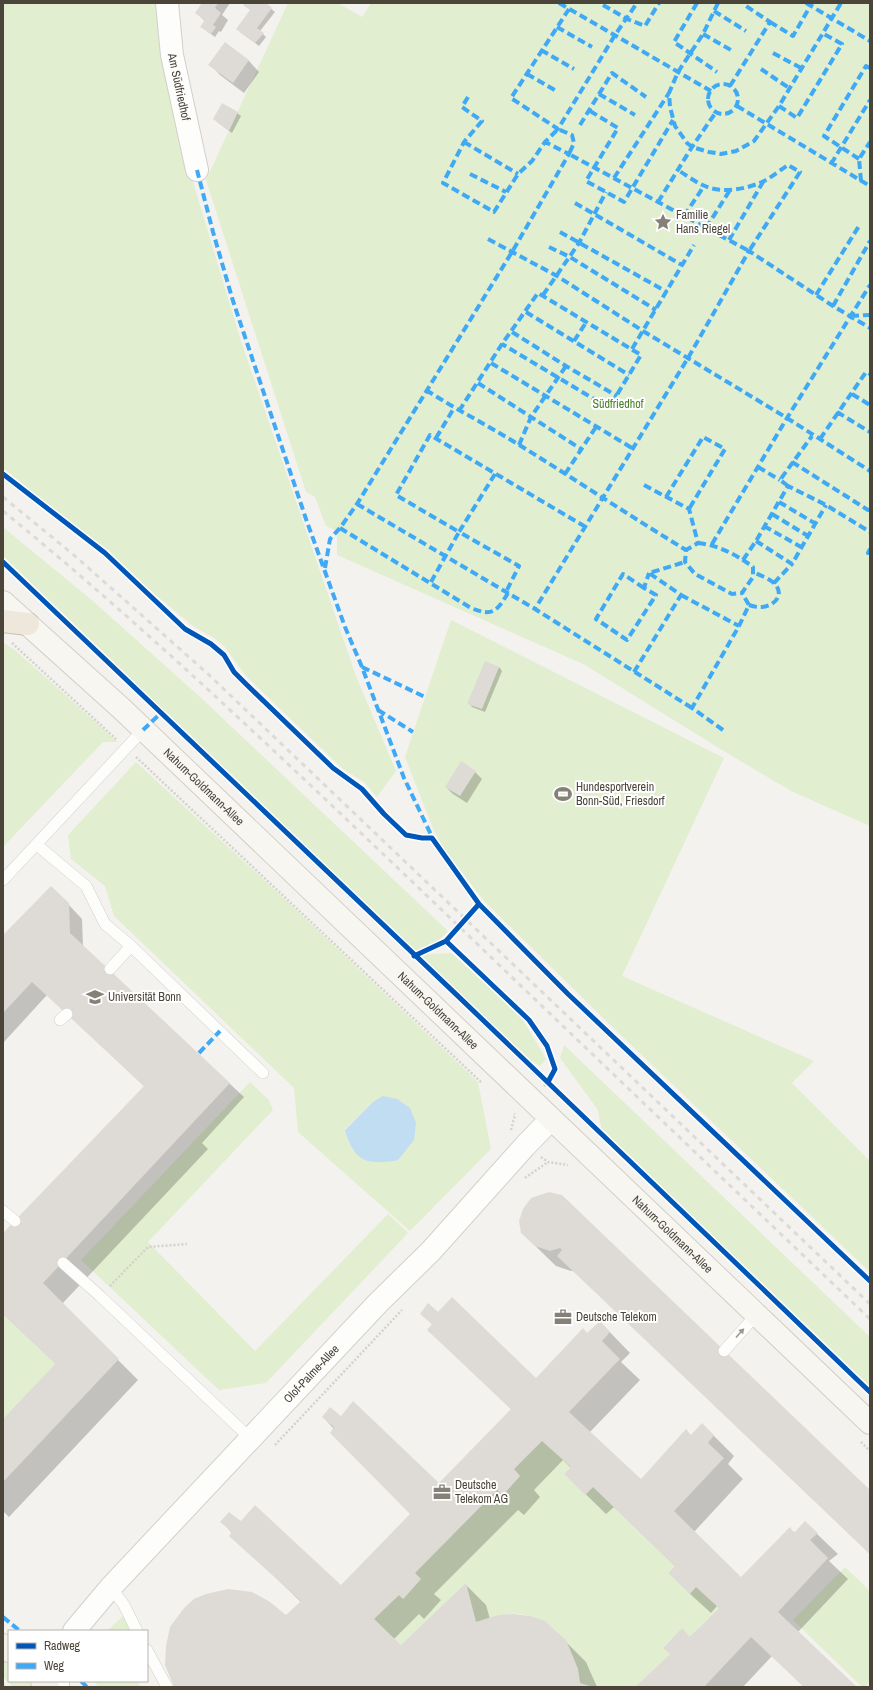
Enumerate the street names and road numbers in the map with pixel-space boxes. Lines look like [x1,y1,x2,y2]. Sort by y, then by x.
street label: Am Südfriedhof [164,51,194,122]
street label: Nahum-Goldmann-Allee [160,745,247,829]
street label: Nahum-Goldmann-Allee [394,968,482,1053]
street label: Nahum-Goldmann-Allee [629,1192,716,1277]
street label: Olof-Palme-Allee [280,1341,343,1407]

